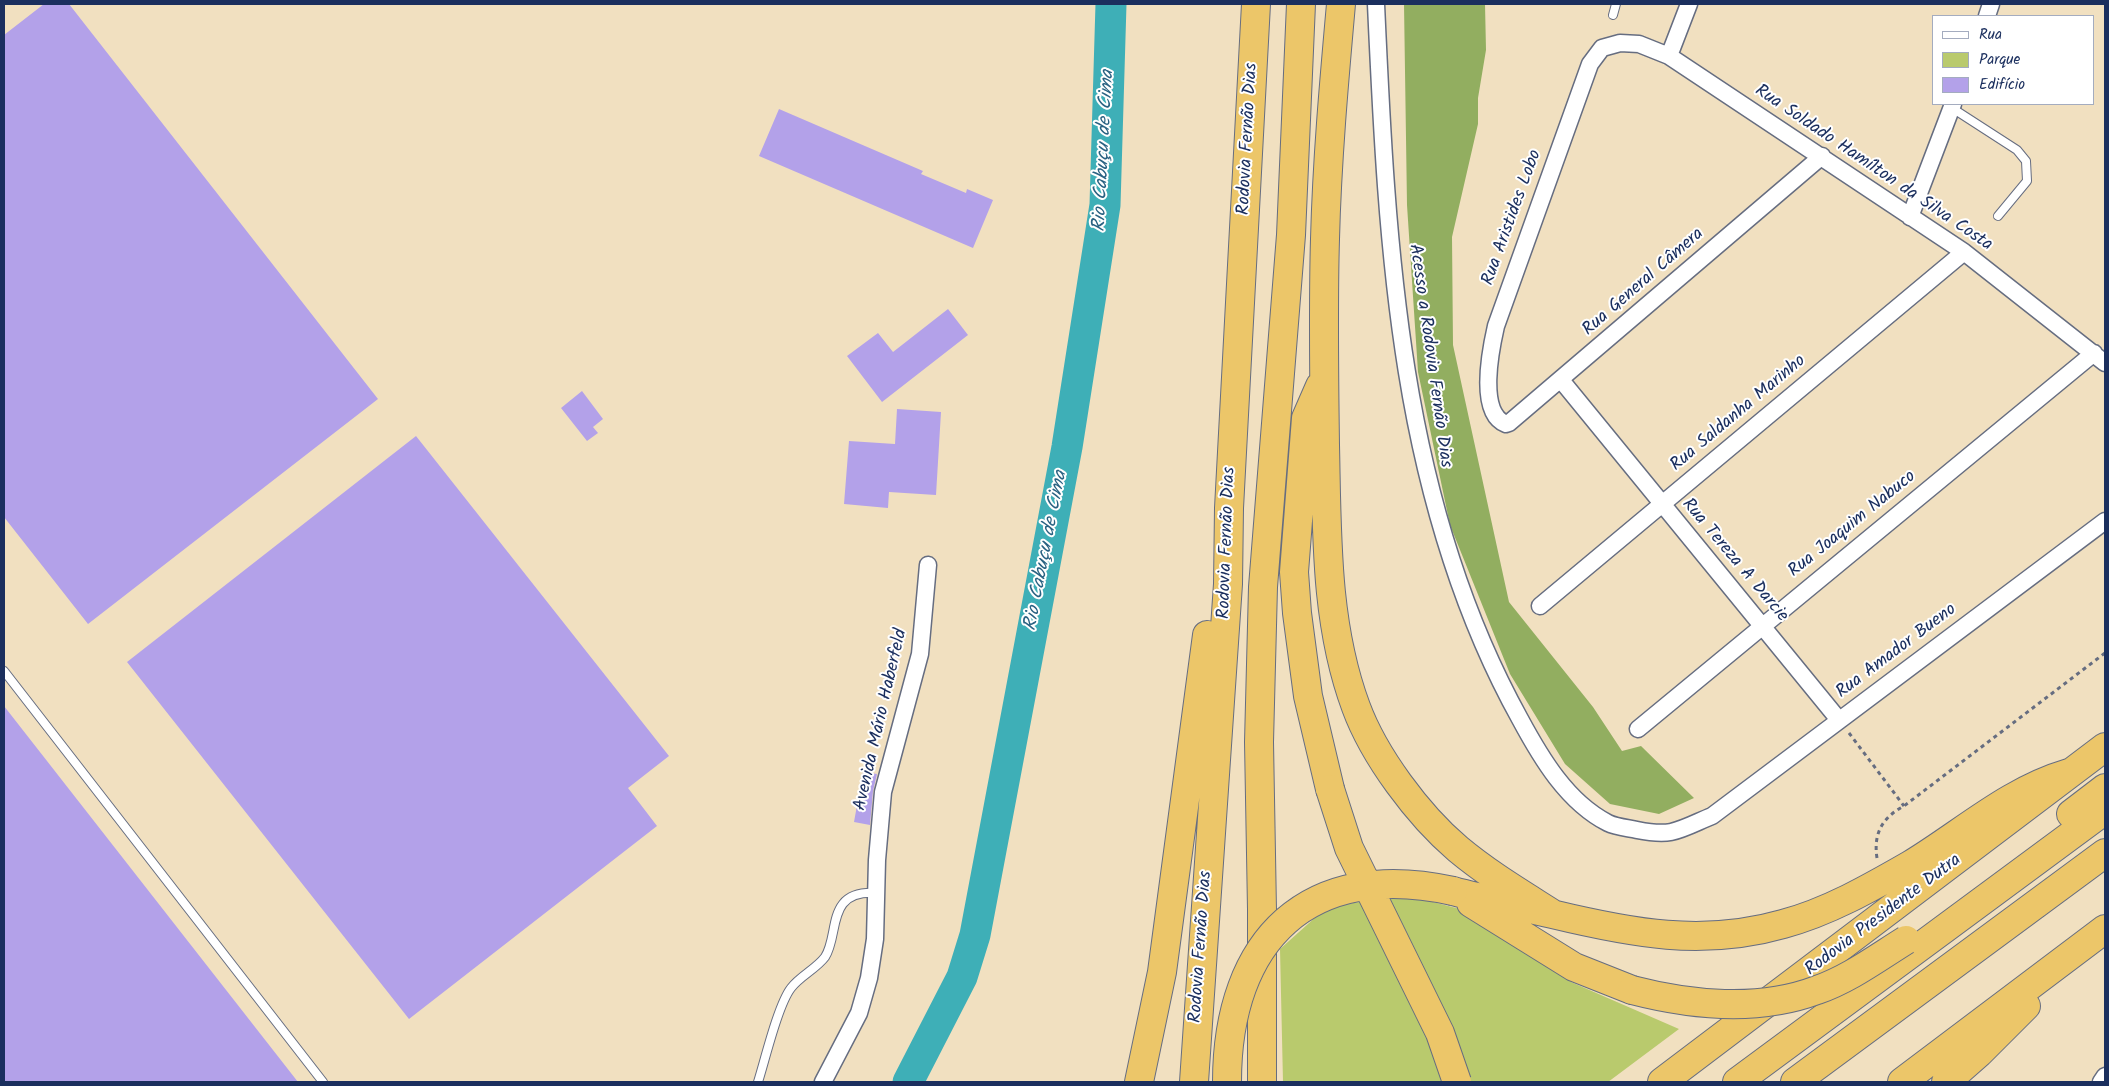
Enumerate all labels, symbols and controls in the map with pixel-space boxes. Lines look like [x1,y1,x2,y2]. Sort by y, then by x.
legend [1932,15,2094,105]
text: Rua [1979,23,2002,47]
text: Parque [1979,48,2020,72]
street label: Rodovia Fernão Dias [1234,62,1264,216]
water label: Rio Cabuçu de Cima [1089,69,1121,233]
text: Edifício [1979,73,2025,97]
street label: Rua Soldado Hamílton da Silva Costa [1750,81,1996,257]
street label: Rua Aristides Lobo [1478,147,1548,289]
street label: Rua General Câmera [1579,224,1709,342]
street label: Acesso a Rodovia Fernão Dias [1403,243,1455,469]
street label: Rua Saldanha Marinho [1667,351,1811,477]
street label: Rodovia Fernão Dias [1215,467,1241,619]
street label: Rua Joaquim Nabuco [1785,467,1921,583]
water label: Rio Cabuçu de Cima [1020,469,1074,633]
street label: Rua Tereza A Darcie [1676,495,1792,627]
street label: Rua Amador Bueno [1833,600,1961,704]
street label: Avenida Mário Haberfeld [851,627,913,813]
street label: Rodovia Presidente Dutra [1802,850,1966,982]
street label: Rodovia Fernão Dias [1186,870,1218,1024]

